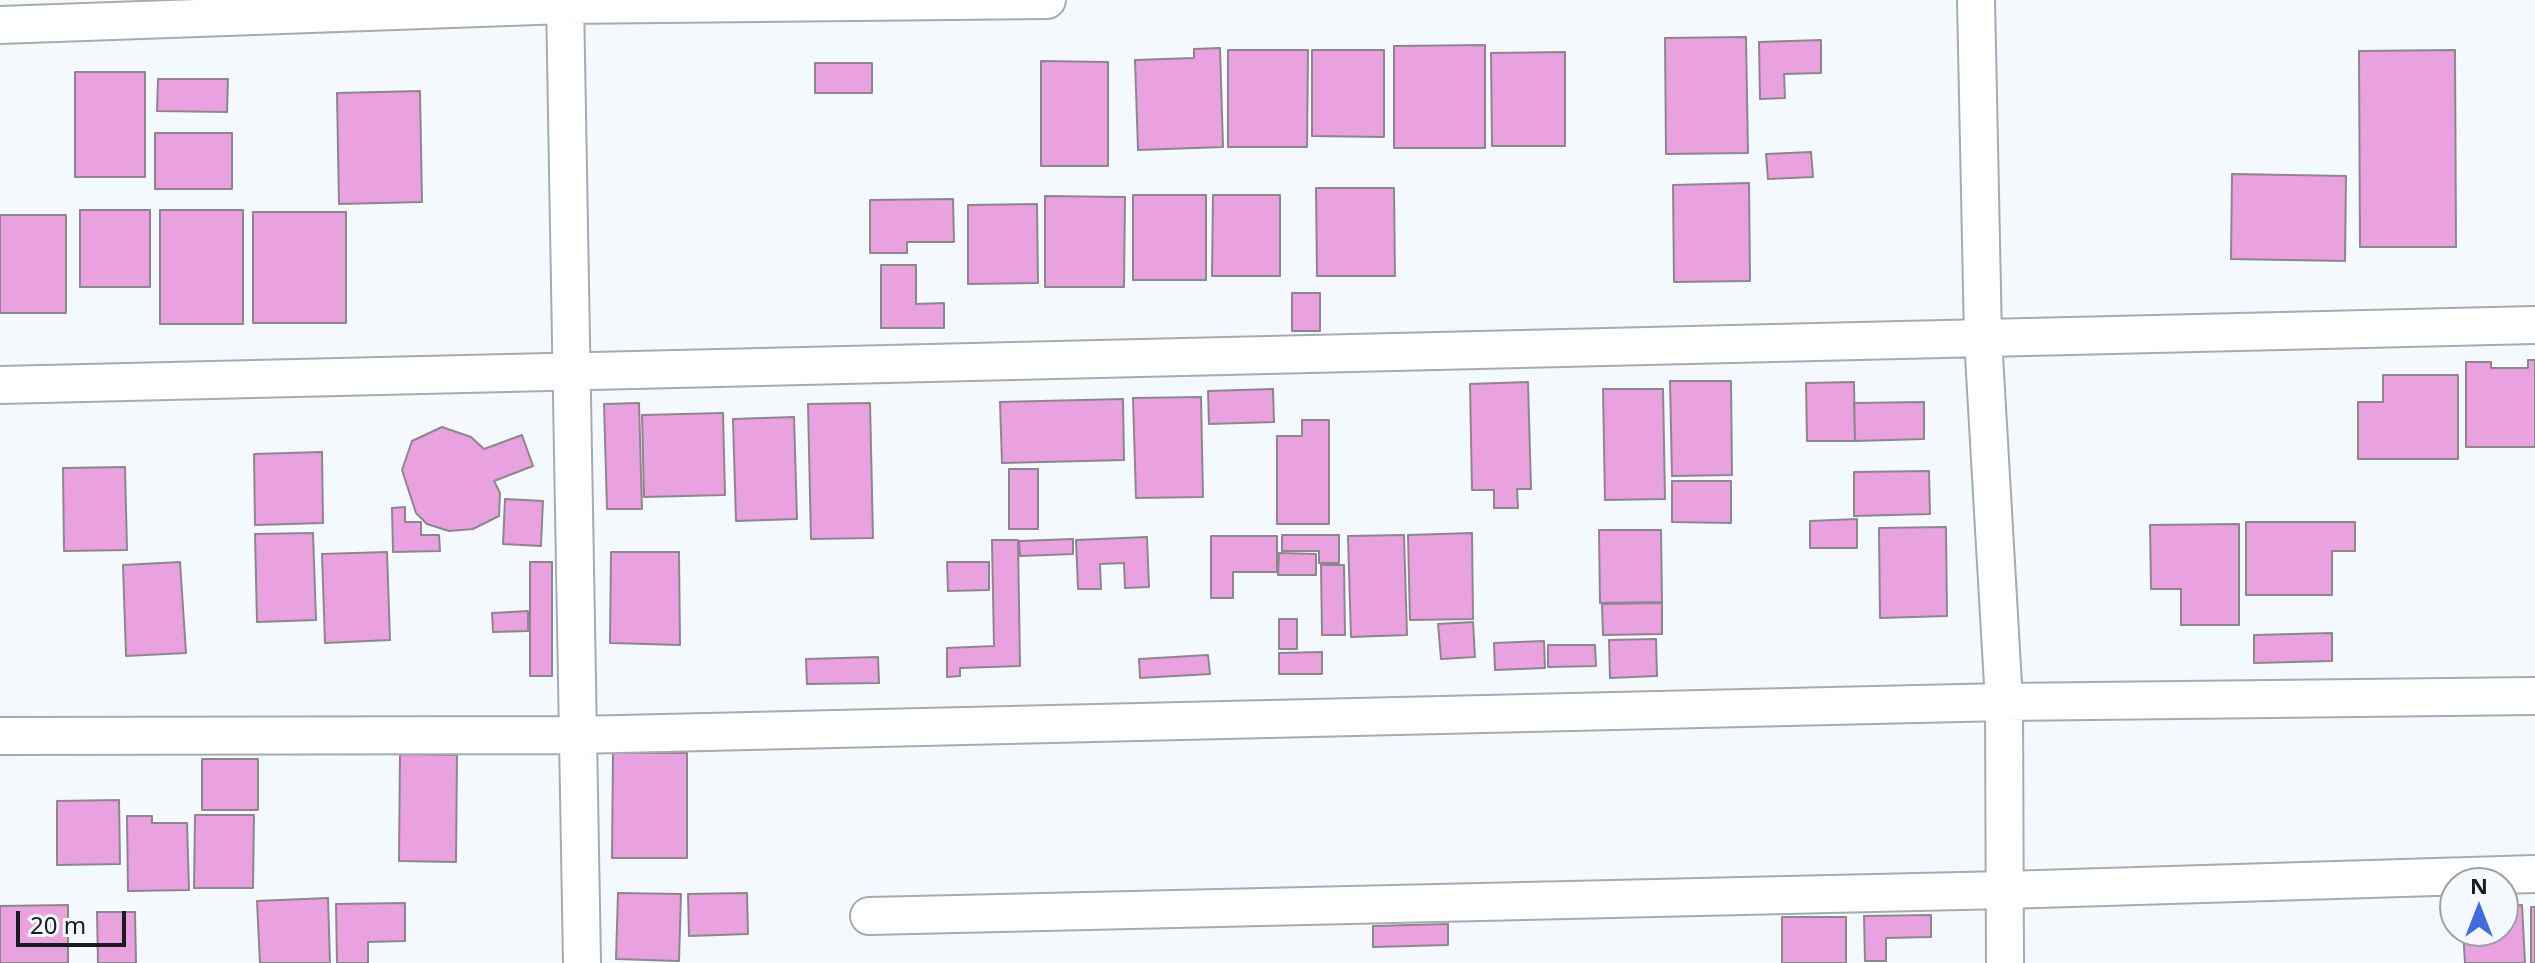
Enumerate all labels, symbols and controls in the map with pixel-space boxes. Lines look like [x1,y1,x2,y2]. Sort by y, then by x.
north arrow [2439,867,2519,947]
text: N [2470,870,2488,900]
scale bar [20,895,130,945]
text: 20 m [30,908,86,941]

